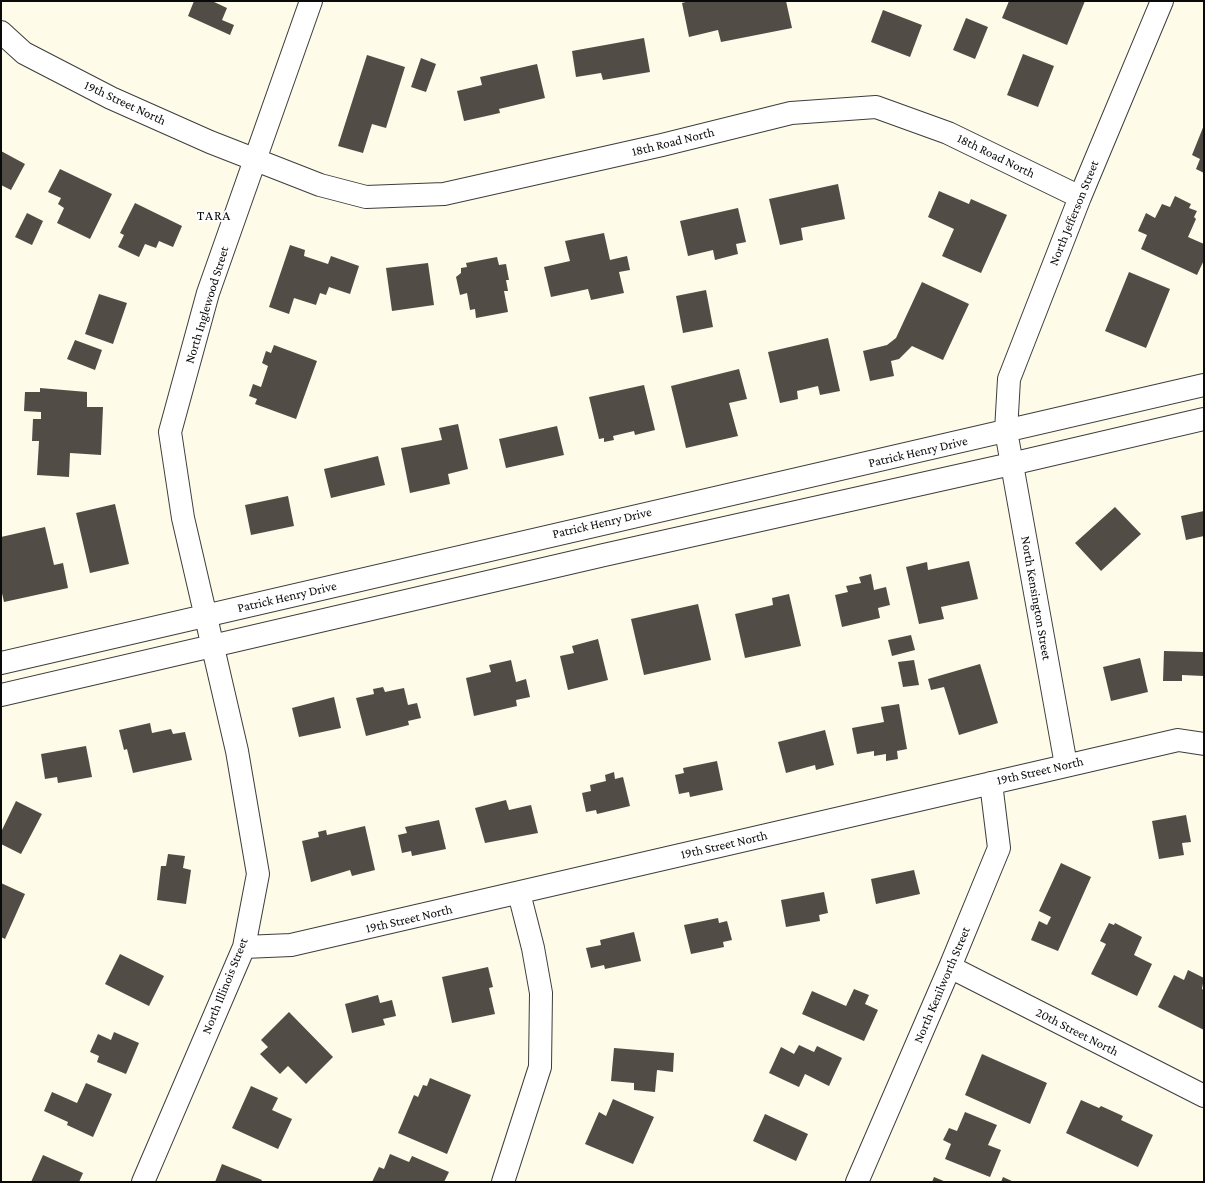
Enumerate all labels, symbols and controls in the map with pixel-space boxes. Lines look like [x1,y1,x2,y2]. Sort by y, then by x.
street label: 19th Street North [82,77,168,129]
street label: 18th Road North [630,124,716,160]
street label: 18th Road North [955,130,1037,182]
street label: North Jefferson Street [1046,158,1102,268]
district label: TARA [197,208,231,224]
street label: North Inglewood Street [182,245,232,365]
street label: Patrick Henry Drive [867,433,969,471]
street label: Patrick Henry Drive [551,504,653,542]
street label: North Kensington Street [1017,535,1055,661]
street label: Patrick Henry Drive [236,578,338,616]
street label: 19th Street North [995,753,1085,789]
street label: 19th Street North [679,827,769,863]
street label: 19th Street North [364,901,454,937]
street label: North Kenilworth Street [910,925,974,1045]
street label: North Illinois Street [199,936,251,1036]
street label: 20th Street North [1033,1004,1121,1060]

